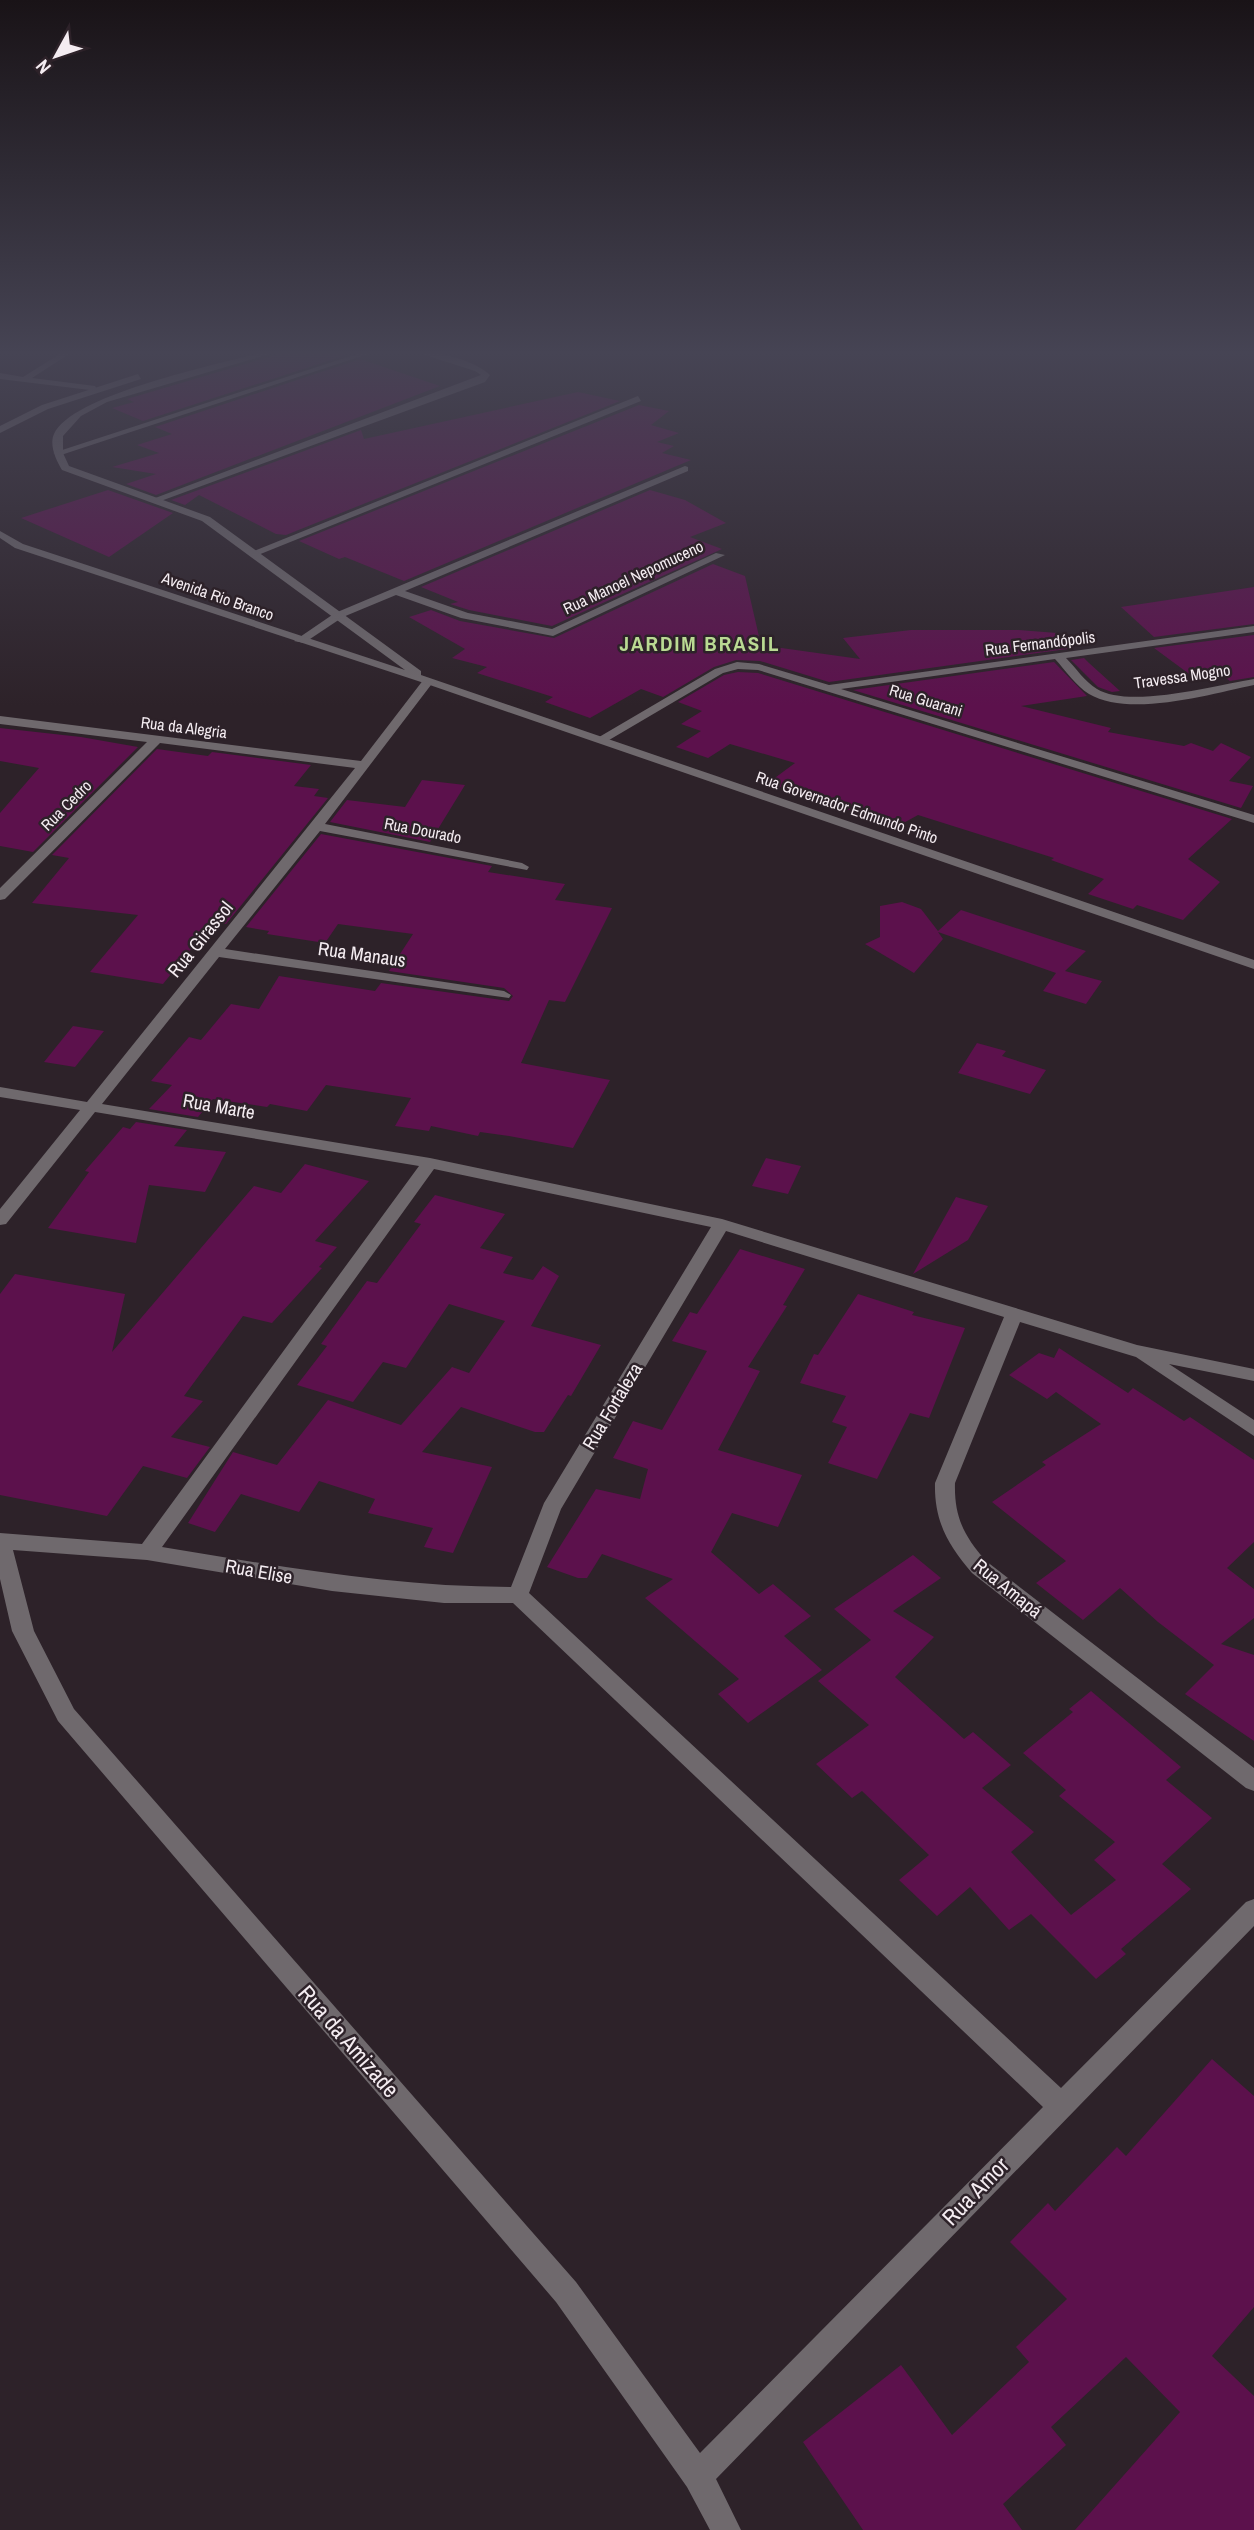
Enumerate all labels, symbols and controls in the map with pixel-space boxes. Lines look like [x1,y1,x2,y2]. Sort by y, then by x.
north arrow [21,21,91,91]
text: N [29,54,57,80]
street label: Rua Manoel Nepomuceno [559,535,707,619]
street label: Avenida Rio Branco [158,566,277,625]
street label: Rua Fernandópolis [984,625,1096,661]
district label: JARDIM BRASIL [620,629,780,658]
street label: Travessa Mogno [1132,658,1232,694]
street label: Rua Guarani [887,678,965,722]
street label: Rua da Alegria [140,711,229,743]
street label: Rua Governador Edmundo Pinto [753,765,941,849]
street label: Rua Cedro [36,775,96,835]
street label: Rua Dourado [383,812,463,848]
street label: Rua Girassol [161,895,239,983]
street label: Rua Manaus [316,935,408,973]
street label: Rua Marte [181,1087,257,1125]
street label: Rua Fortaleza [576,1357,648,1454]
street label: Rua Elise [223,1552,295,1590]
street label: Rua Amapá [968,1552,1048,1624]
street label: Rua da Amizade [292,1978,406,2104]
street label: Rua Amor [935,2150,1016,2232]

